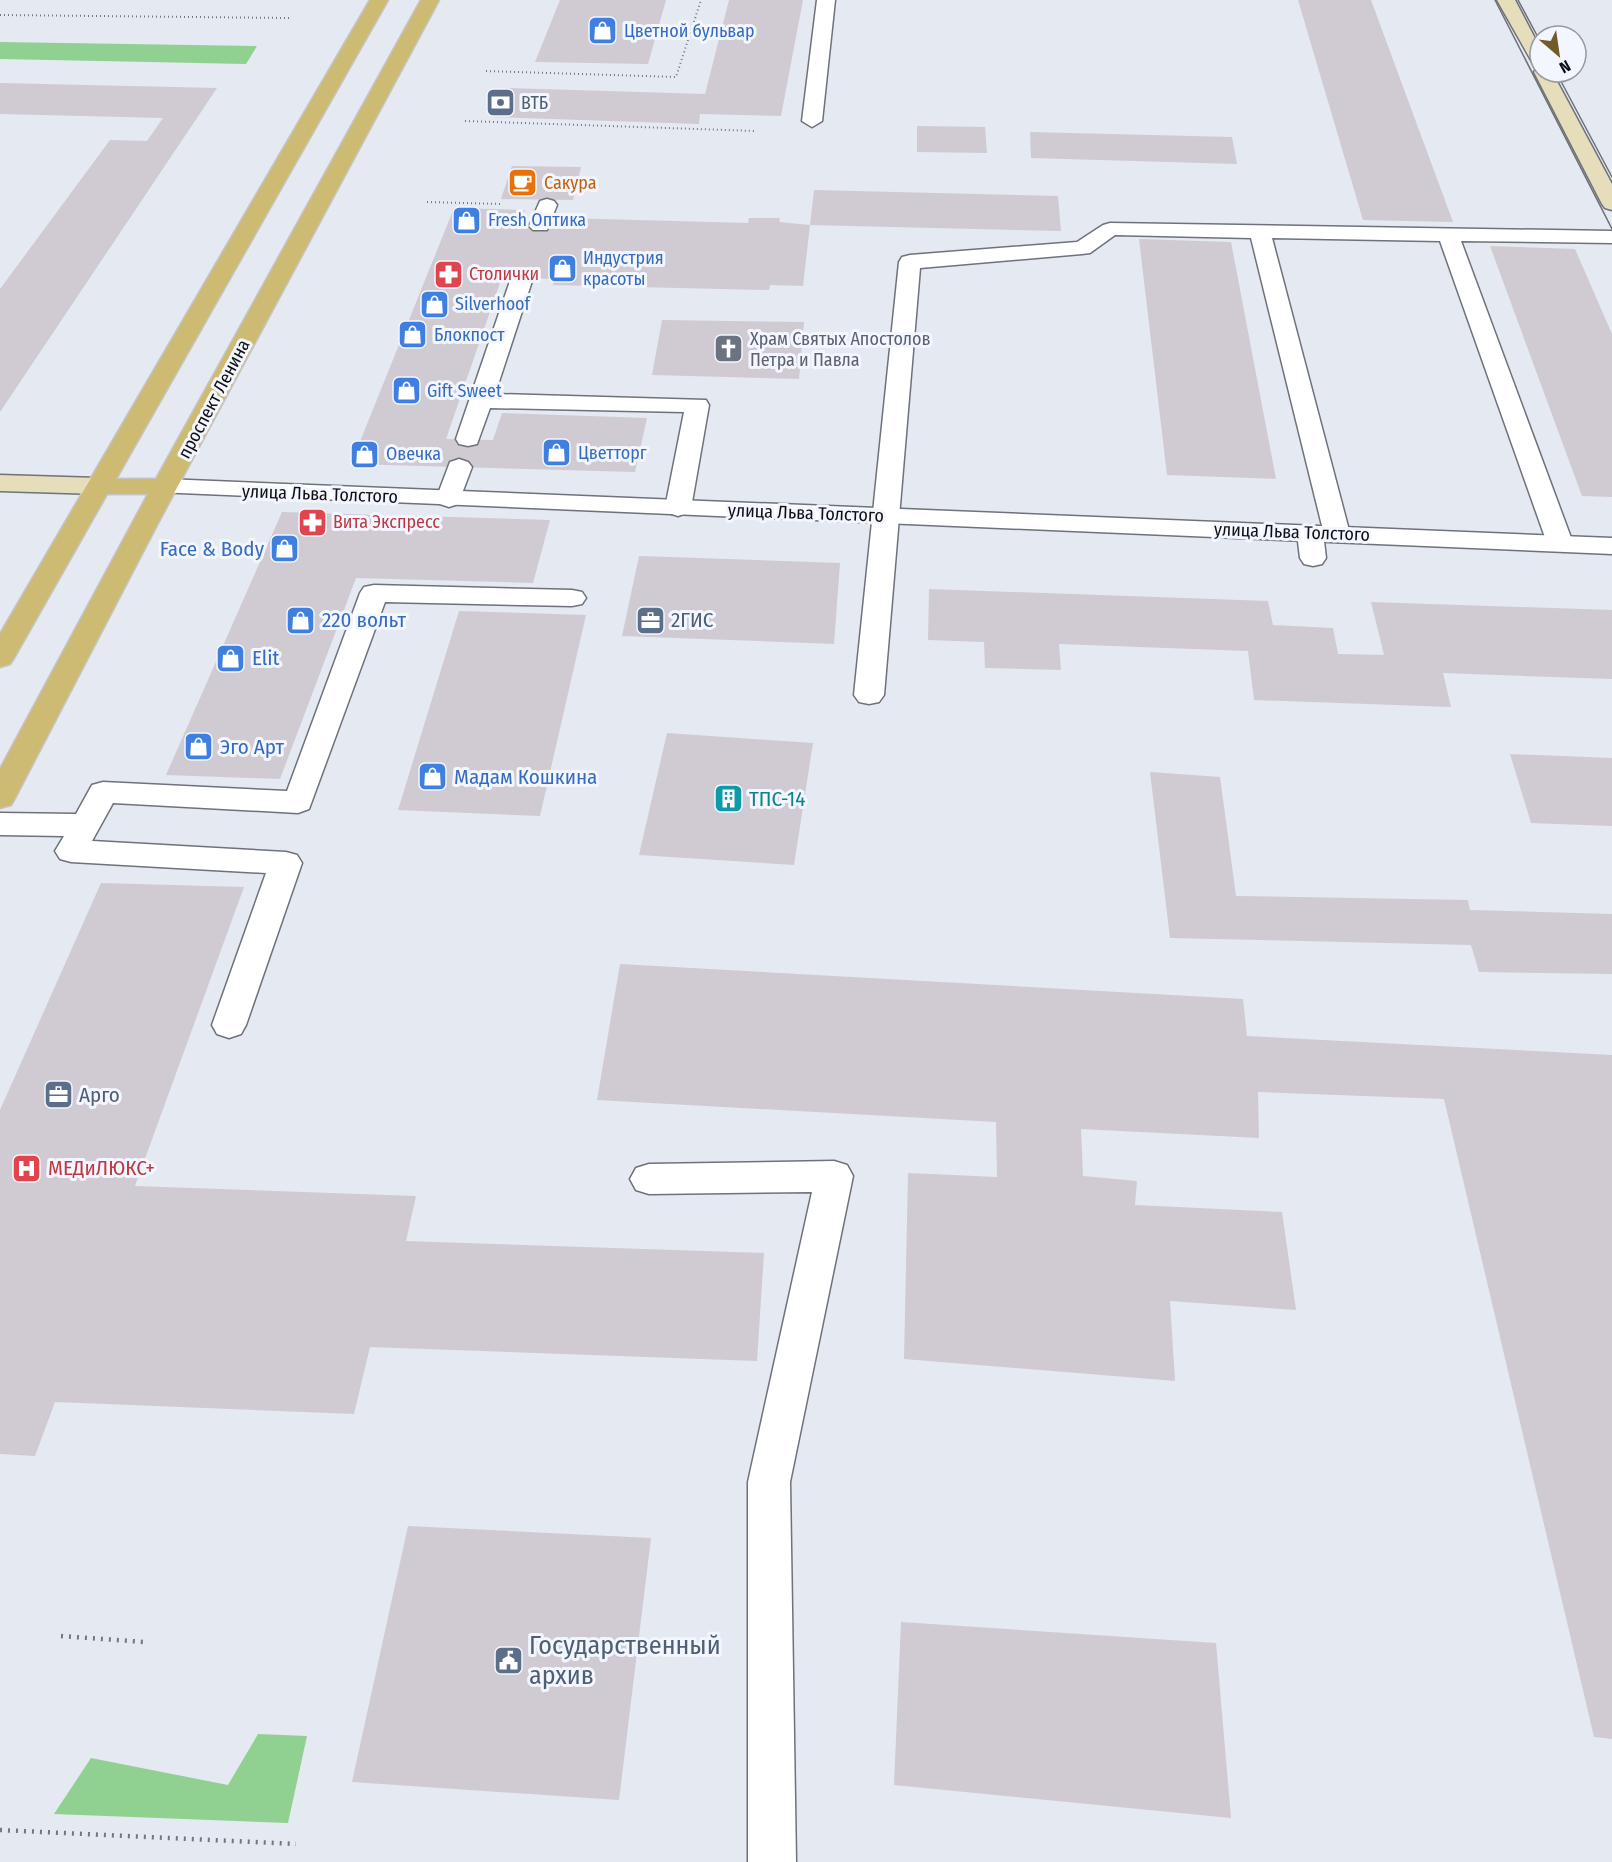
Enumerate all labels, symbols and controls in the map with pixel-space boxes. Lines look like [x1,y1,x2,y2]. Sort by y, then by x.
shop icon: Цветной бульвар [587,15,619,47]
place label: Цветной бульвар [624,20,755,42]
north arrow [1528,24,1588,84]
text: N [1556,56,1574,77]
bank icon: ВТБ [484,87,516,119]
place label: ВТБ [521,92,548,114]
cafe icon: Сакура [507,167,539,199]
place label: Сакура [544,172,597,194]
shop icon: Fresh Оптика [451,204,483,236]
place label: Fresh Оптика [488,209,586,231]
place label: Индустрия красоты [583,247,664,290]
shop icon: Индустрия красоты [546,252,578,284]
pharmacy icon: Столички [432,258,464,290]
place label: Столички [469,263,539,285]
shop icon: Silverhoof [418,288,450,320]
place label: Silverhoof [455,293,532,315]
shop icon: Блокпост [397,319,429,351]
place label: Блокпост [434,324,505,346]
place label: Храм Святых Апостолов Петра и Павла [750,328,931,371]
church icon: Храм Святых Апостолов Петра и Павла [713,333,745,365]
street label: проспект Ленина [173,335,255,462]
shop icon: Gift Sweet [390,375,422,407]
place label: Gift Sweet [427,380,502,402]
shop icon: Цветторг [541,437,573,469]
shop icon: Овечка [349,438,381,470]
place label: Цветторг [578,442,647,464]
place label: Овечка [386,443,441,465]
street label: улица Льва Толстого [242,480,398,508]
street label: улица Льва Толстого [728,499,884,527]
pharmacy icon: Вита Экспресс [296,506,328,538]
place label: Вита Экспресс [333,511,440,533]
street label: улица Льва Толстого [1214,518,1370,546]
shop icon: Face & Body [269,533,301,565]
place label: Face & Body [160,536,265,562]
shop icon: 220 вольт [285,604,317,636]
office icon: 2ГИС [634,604,666,636]
place label: 220 вольт [322,607,407,633]
place label: 2ГИС [671,607,714,633]
shop icon: Elit [215,642,247,674]
place label: Elit [252,645,280,671]
shop icon: Эго Арт [183,731,215,763]
place label: Эго Арт [220,734,284,760]
shop icon: Мадам Кошкина [417,761,449,793]
place label: Мадам Кошкина [454,764,597,790]
building icon: ТПС-14 [712,783,744,815]
place label: ТПС-14 [749,786,805,812]
office icon: Арго [42,1079,74,1111]
place label: Арго [79,1082,120,1108]
hospital icon: МЕДиЛЮКС+ [11,1152,43,1184]
place label: МЕДиЛЮКС+ [48,1155,155,1181]
place label: Государственный архив [529,1630,721,1691]
public building icon: Государственный архив [492,1644,524,1676]

